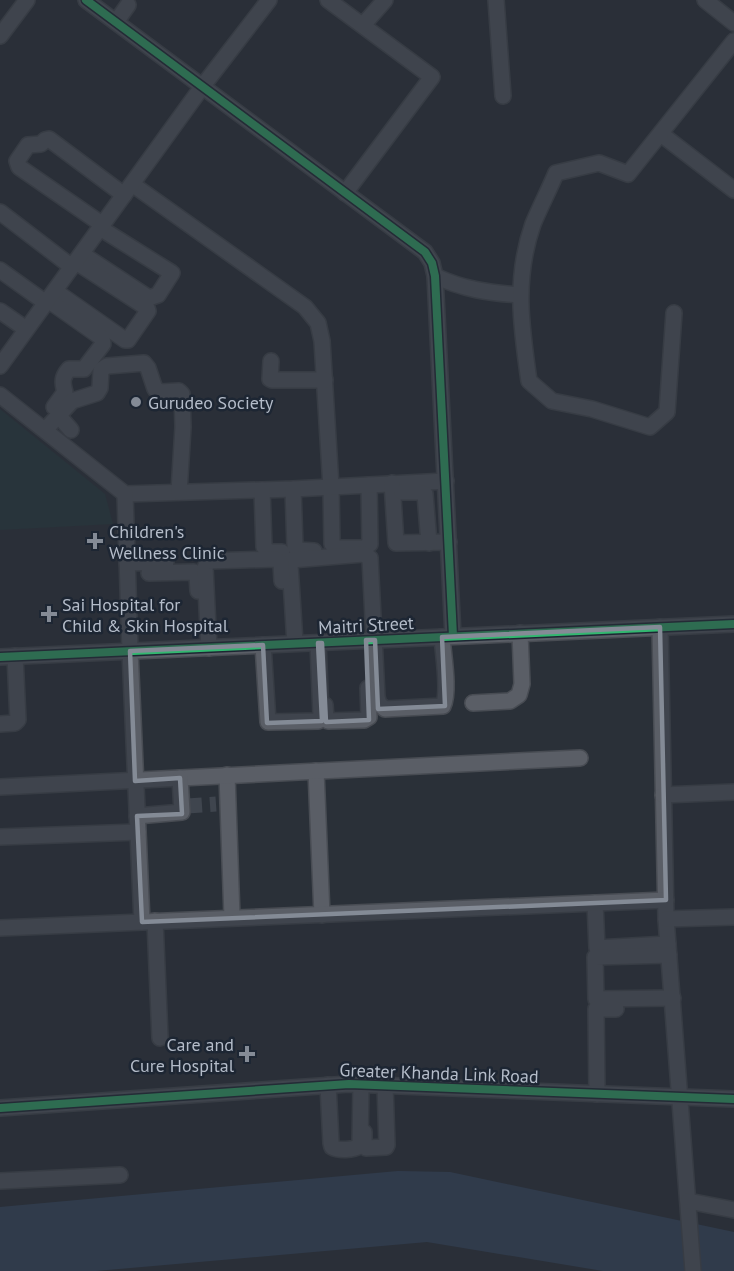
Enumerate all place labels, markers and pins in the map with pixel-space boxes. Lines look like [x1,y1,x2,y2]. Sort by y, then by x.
place label: Gurudeo Society [148,391,274,414]
marker: Gurudeo Society [129,395,143,409]
place label: Children's Wellness Clinic [109,520,225,564]
marker: Children's Wellness Clinic [86,532,104,550]
place label: Sai Hospital for Child & Skin Hospital [62,593,229,637]
marker: Sai Hospital for Child & Skin Hospital [40,605,58,623]
place label: Care and Cure Hospital [130,1033,235,1077]
marker: Care and Cure Hospital [238,1045,256,1063]

